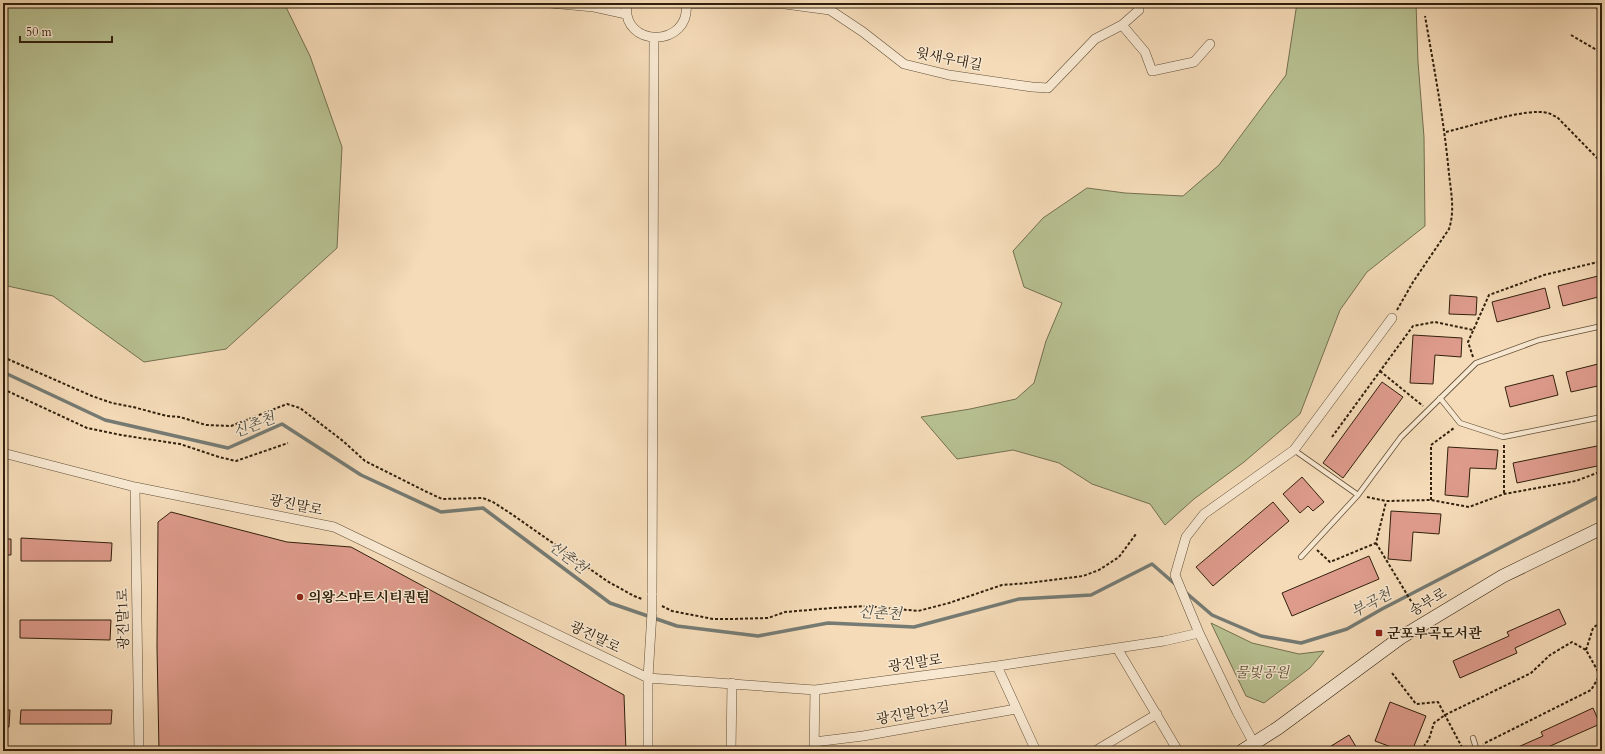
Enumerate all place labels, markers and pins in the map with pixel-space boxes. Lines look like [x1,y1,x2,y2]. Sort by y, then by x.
place label: 의왕스마트시티퀀텀 [308,588,430,607]
marker: 의왕스마트시티퀀텀 [295,592,305,602]
place label: 군포부곡도서관 [1387,624,1482,643]
marker: 군포부곡도서관 [1374,628,1384,638]

